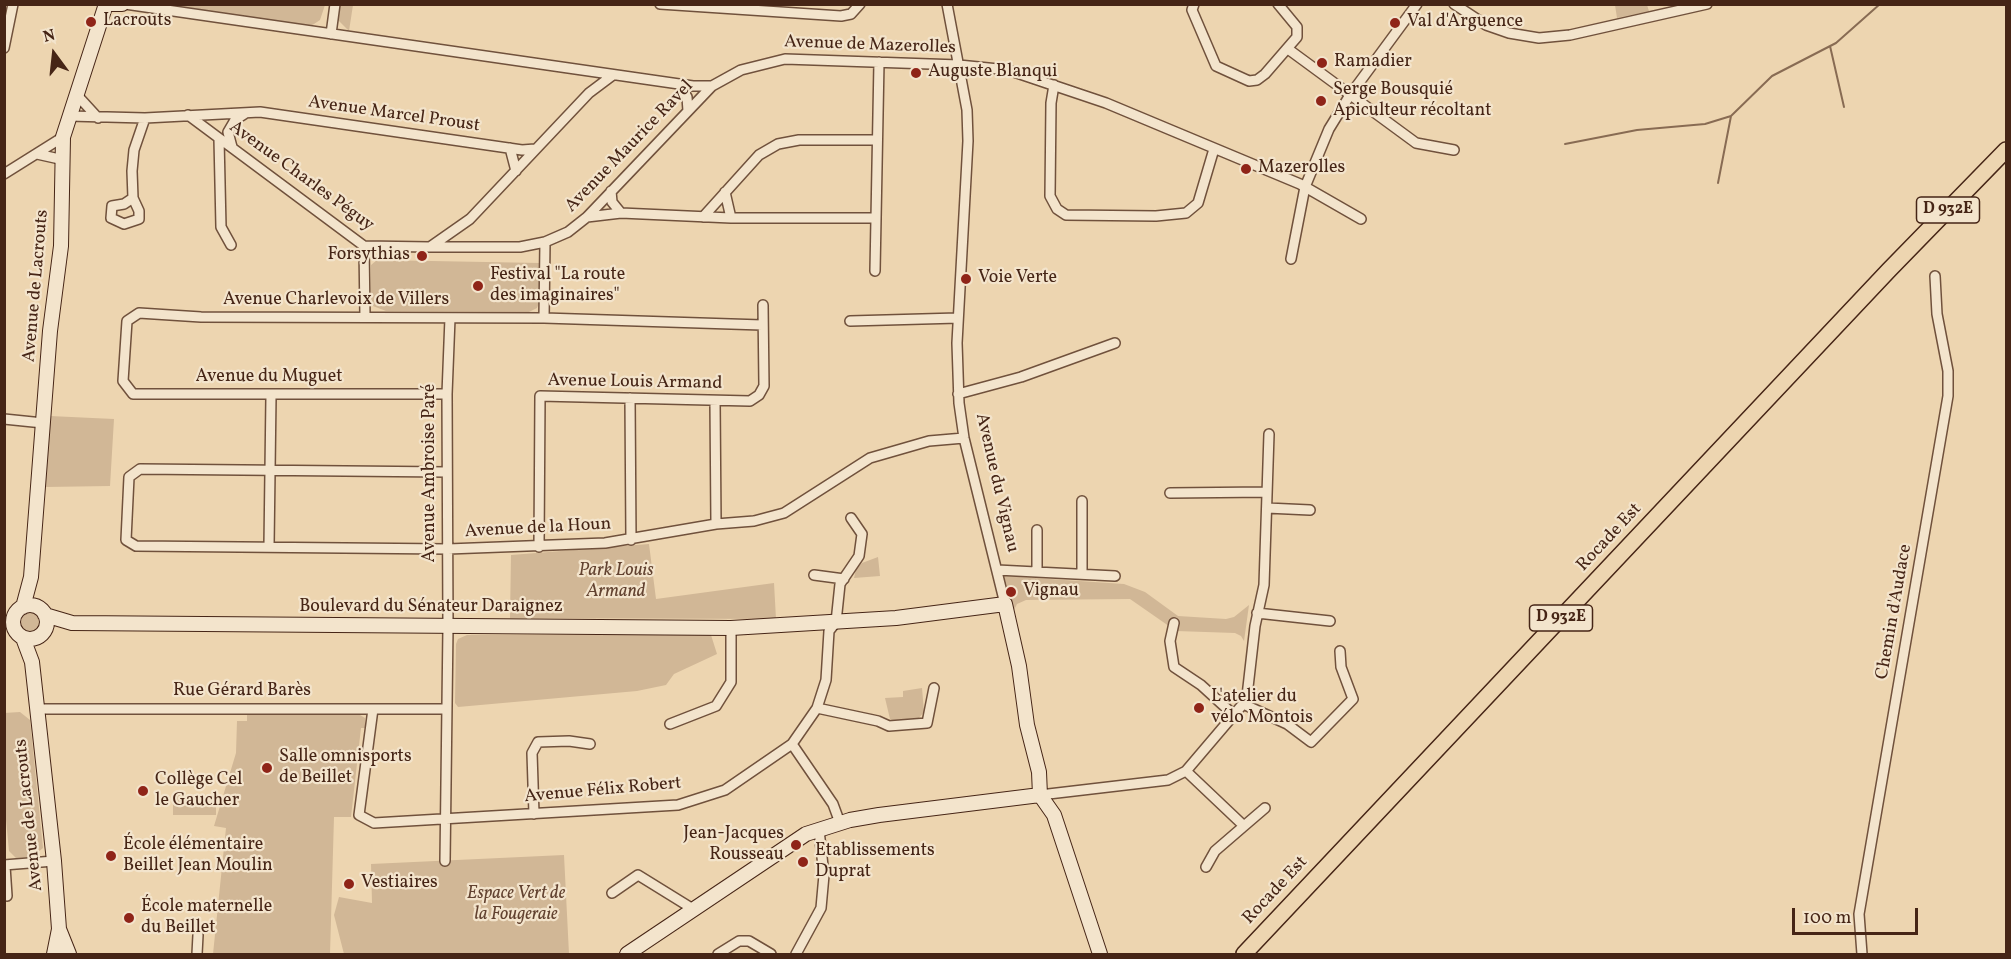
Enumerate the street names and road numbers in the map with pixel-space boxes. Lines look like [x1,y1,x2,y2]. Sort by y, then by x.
street label: Avenue de Mazerolles [784,32,956,60]
street label: Avenue Maurice Ravel [561,76,699,218]
street label: Avenue Marcel Proust [307,92,481,138]
street label: Avenue Charles Péguy [224,117,378,237]
road number: D 932E [1916,197,1980,223]
street label: Avenue de Lacrouts [20,209,54,363]
street label: Avenue Charlevoix de Villers [223,290,449,312]
street label: Avenue du Muguet [195,367,343,389]
street label: Avenue Louis Armand [547,371,723,395]
street label: Avenue Ambroise Paré [420,384,442,562]
street label: Avenue du Vignau [969,411,1023,555]
street label: Rocade Est [1573,499,1647,577]
street label: Avenue de la Houn [464,514,612,544]
street label: Chemin d'Audace [1872,543,1918,681]
street label: Boulevard du Sénateur Daraignez [299,597,563,619]
road number: D 932E [1530,605,1592,631]
street label: Rue Gérard Barès [173,681,311,703]
street label: Avenue de Lacrouts [11,738,49,892]
street label: Avenue Félix Robert [524,773,682,809]
street label: Rocade Est [1239,852,1313,930]

